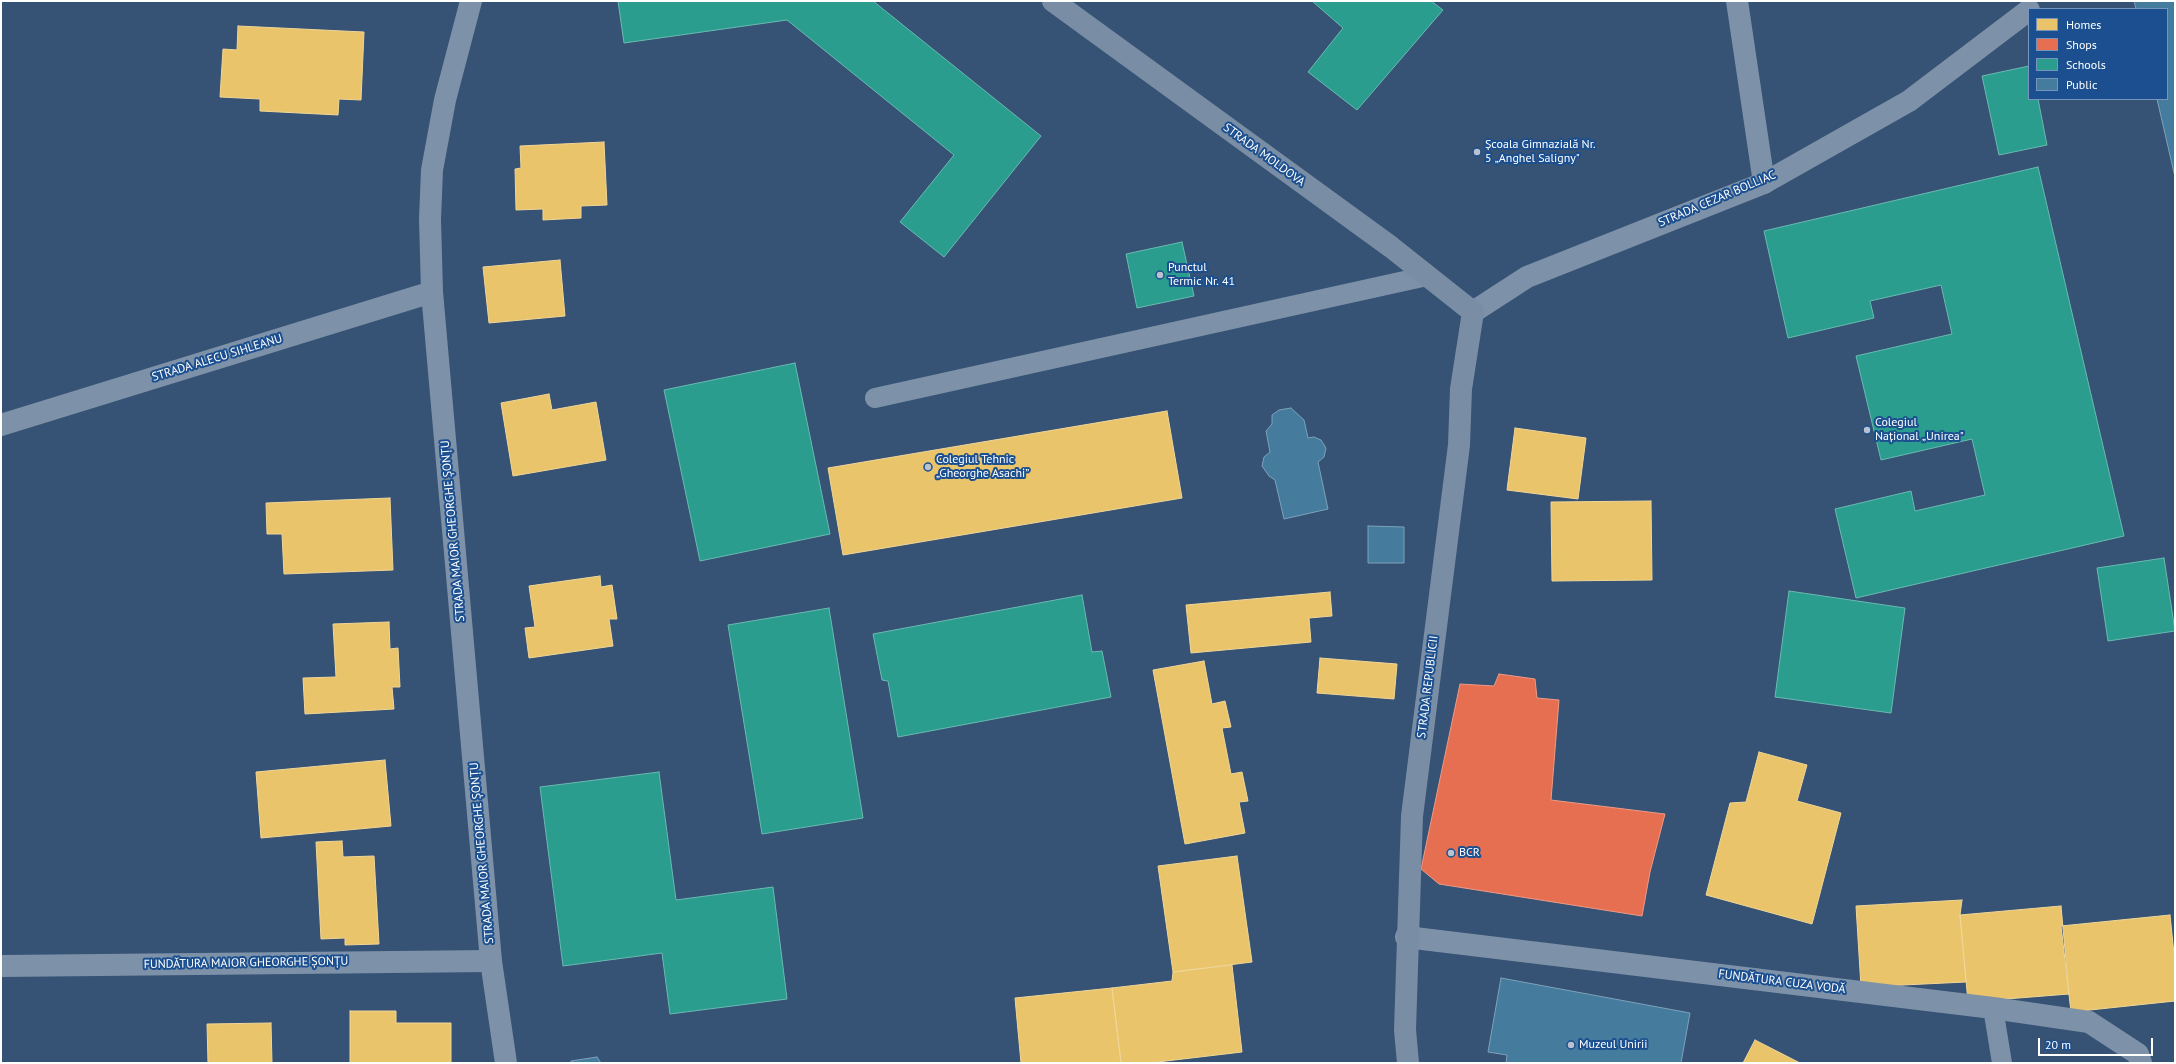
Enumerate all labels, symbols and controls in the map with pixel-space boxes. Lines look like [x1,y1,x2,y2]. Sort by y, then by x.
legend [2028,8,2168,100]
text: Homes [2066,17,2101,32]
text: Shops [2066,37,2097,52]
text: Schools [2066,57,2106,72]
text: Public [2066,77,2097,92]
street label: STRADA MOLDOVA [1220,120,1308,190]
place label: Școala Gimnazială Nr. 5 „Anghel Saligny" [1485,138,1596,166]
marker: Școala Gimnazială Nr. 5 „Anghel Saligny" [1472,147,1482,157]
street label: STRADA CEZAR BOLLIAC [1656,168,1778,230]
place label: Punctul Termic Nr. 41 [1168,261,1235,289]
marker: Punctul Termic Nr. 41 [1155,270,1165,280]
street label: STRADA ALECU SIHLEANU [150,331,284,385]
place label: Colegiul Național „Unirea" [1875,416,1964,444]
marker: Colegiul Național „Unirea" [1862,425,1872,435]
street label: STRADA MAIOR GHEORGHE ȘONȚU [438,440,468,622]
place label: Colegiul Tehnic „Gheorghe Asachi” [936,453,1029,481]
marker: Colegiul Tehnic „Gheorghe Asachi” [923,462,933,472]
street label: STRADA REPUBLICII [1415,635,1441,739]
street label: STRADA MAIOR GHEORGHE ȘONȚU [467,762,497,944]
place label: BCR [1459,846,1480,860]
marker: BCR [1446,848,1456,858]
street label: FUNDĂTURA MAIOR GHEORGHE ȘONȚU [143,954,349,972]
street label: FUNDĂTURA CUZA VODĂ [1718,967,1846,997]
scale bar [2040,1030,2155,1056]
text: 20 m [2045,1037,2071,1052]
place label: Muzeul Unirii [1579,1038,1648,1052]
marker: Muzeul Unirii [1566,1040,1576,1050]

